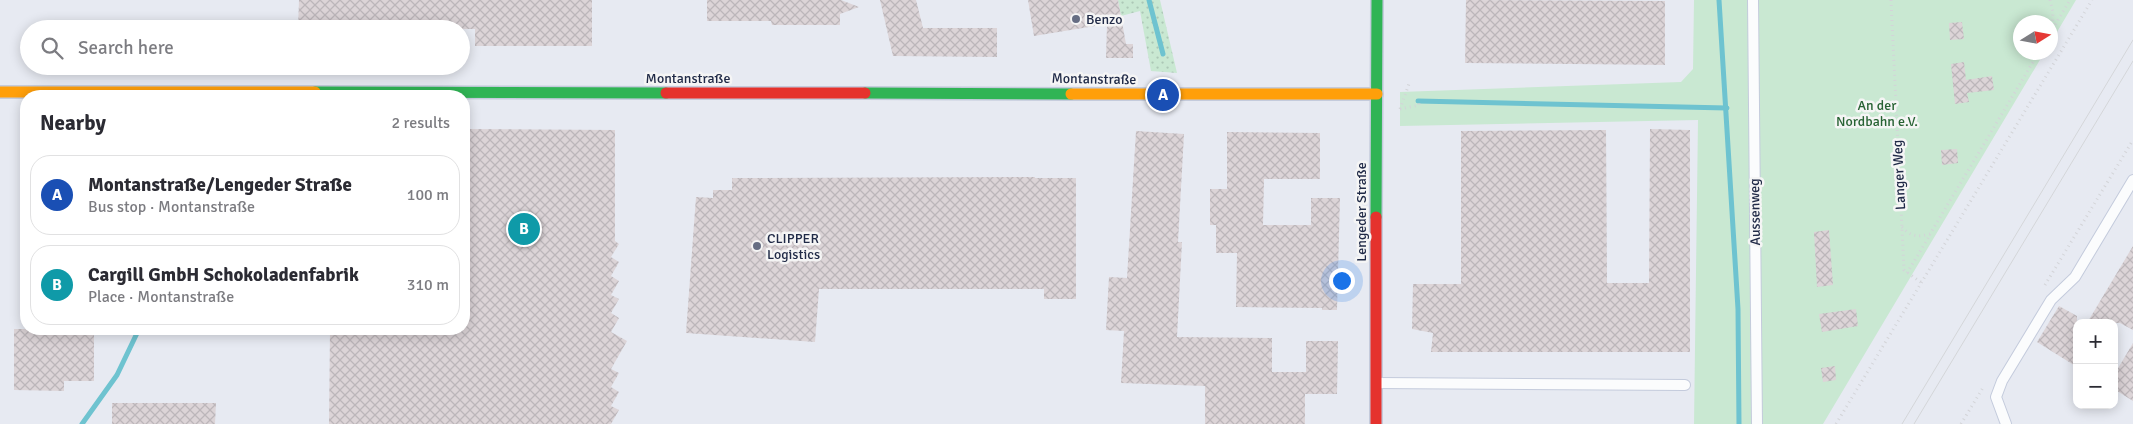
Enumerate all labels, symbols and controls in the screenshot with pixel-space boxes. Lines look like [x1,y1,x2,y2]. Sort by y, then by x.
place label: Benzo [1086,11,1122,28]
marker: Benzo [1070,13,1082,25]
north arrow [2013,15,2058,60]
search box [20,20,470,75]
icon: search [38,34,66,62]
text: Search here [78,36,174,60]
street label: Montanstraße [646,70,730,87]
street label: Montanstraße [1051,70,1137,88]
pin: A [1147,76,1179,114]
park label: An der Nordbahn e.V. [1836,97,1918,130]
text: Nearby [40,110,106,136]
text: 2 results [391,113,450,133]
street label: Langer Weg [1889,139,1909,211]
street label: Lengeder Straße [1353,162,1370,262]
text: Montanstraße/Lengeder Straße [88,173,352,197]
street label: Aussenweg [1746,178,1764,246]
text: A [52,185,62,205]
text: 100 m [407,185,449,205]
text: Bus stop · Montanstraße [88,197,255,217]
pin: B [508,210,540,248]
place label: CLIPPER Logistics [767,230,820,263]
marker: CLIPPER Logistics [751,240,763,252]
text: Cargill GmbH Schokoladenfabrik [88,263,359,287]
your location [1329,268,1355,294]
text: B [52,275,62,295]
text: 310 m [407,275,449,295]
text: Place · Montanstraße [88,287,234,307]
map controls [2073,319,2118,409]
button: + [2073,319,2118,364]
button: − [2073,364,2118,409]

